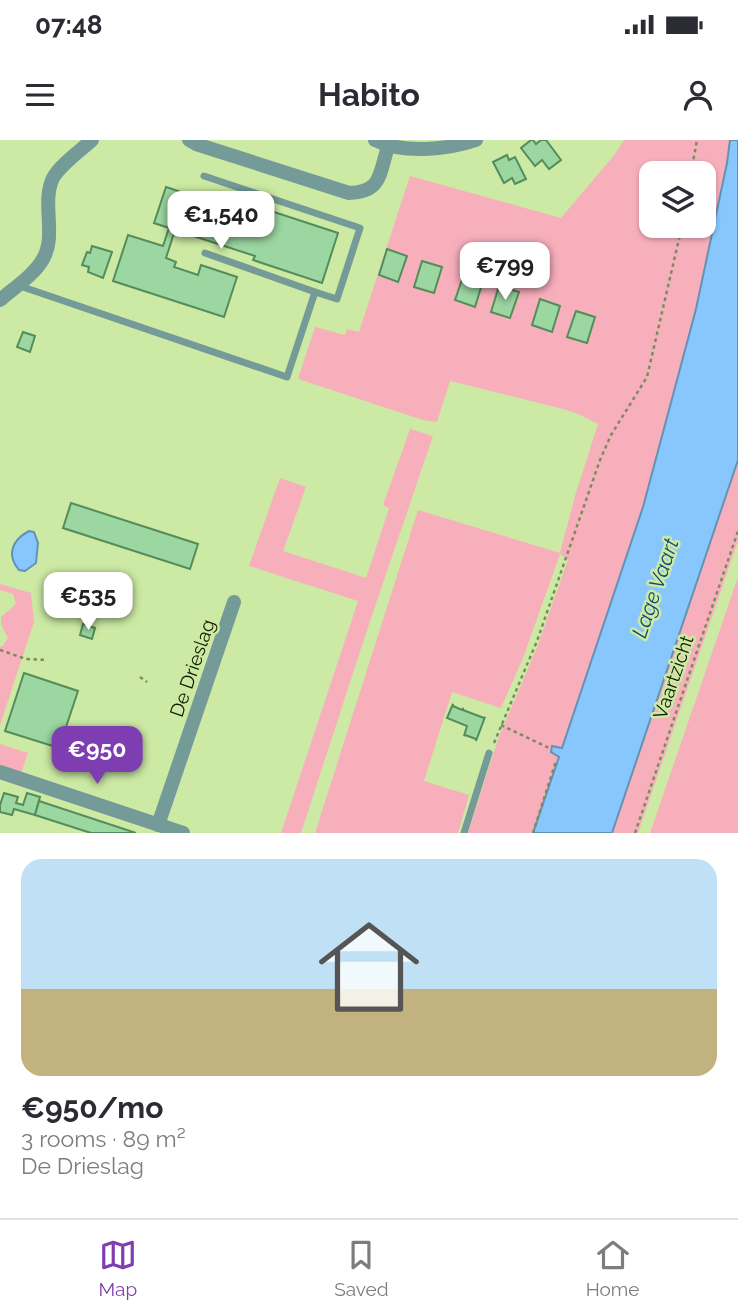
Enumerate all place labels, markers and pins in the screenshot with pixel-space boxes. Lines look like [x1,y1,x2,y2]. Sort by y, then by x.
pin: €1,540 [164,192,278,251]
pin: €799 [464,242,546,302]
pin: €535 [47,573,129,632]
pin: €950 [56,726,138,786]

